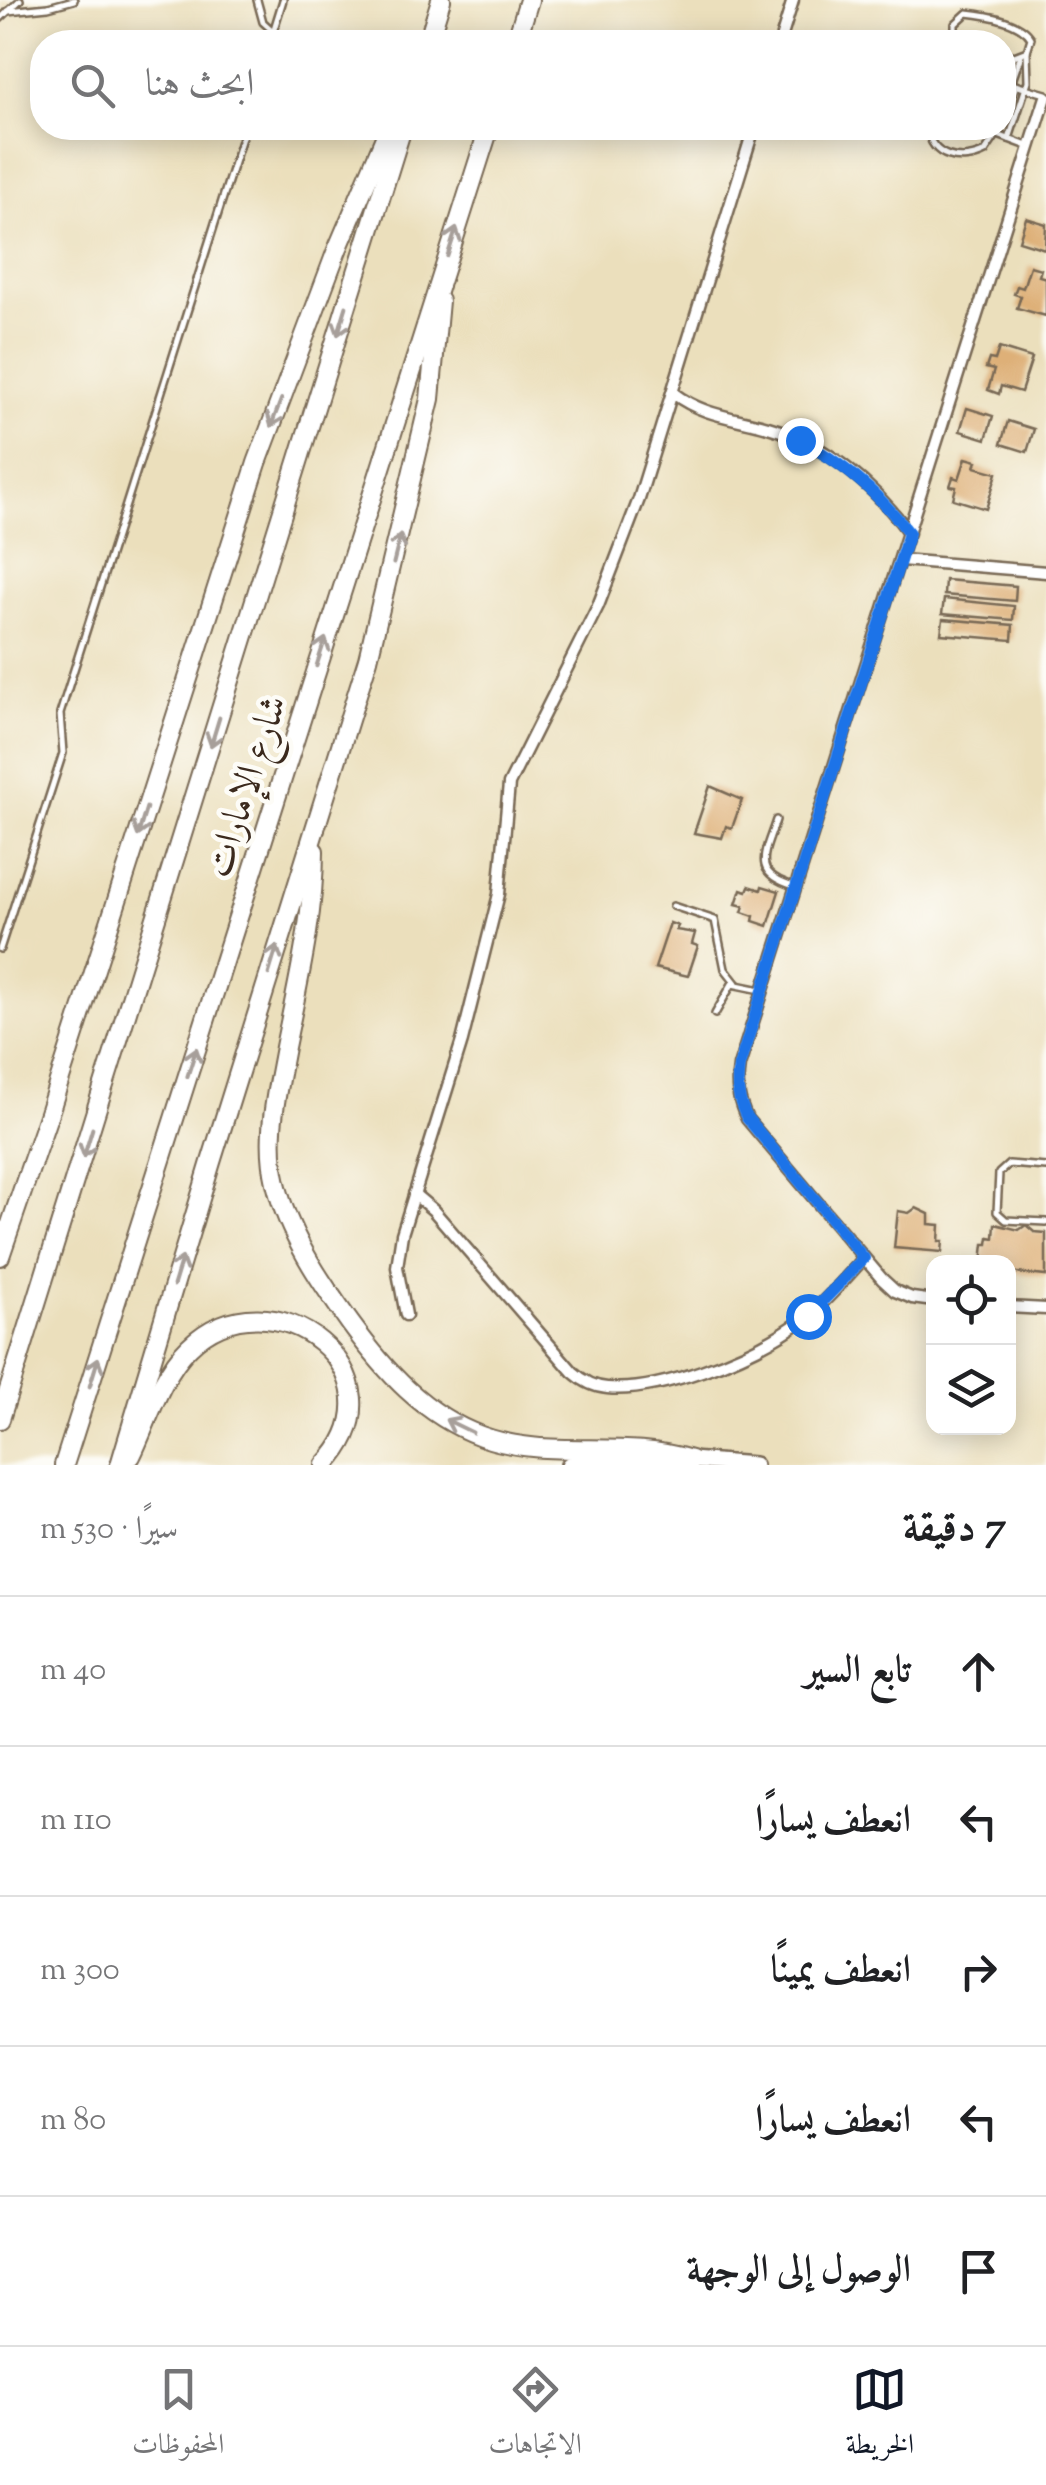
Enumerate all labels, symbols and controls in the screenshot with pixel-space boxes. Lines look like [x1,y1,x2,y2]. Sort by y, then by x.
search box [30,30,1016,140]
icon: search [65,58,120,113]
text: ابحث هنا [145,59,254,113]
one-way arrow [444,227,462,259]
one-way arrow [332,305,350,336]
one-way arrow [266,397,284,428]
route end [778,418,824,464]
one-way arrow [388,534,407,565]
one-way arrow [314,637,332,668]
street label: شارع الإمارات [194,689,304,885]
one-way arrow [205,715,223,747]
one-way arrow [131,806,149,837]
one-way arrow [265,945,283,977]
one-way arrow [184,1047,202,1078]
one-way arrow [77,1126,95,1158]
map controls [926,1255,1016,1435]
button: locate [926,1255,1016,1345]
one-way arrow [170,1256,188,1287]
route start [786,1294,832,1340]
button: layers [926,1345,1016,1435]
one-way arrow [86,1357,104,1388]
one-way arrow [445,1415,475,1434]
text: 7 دقيقة [903,1500,1006,1560]
text: سيرًا · 530 m [40,1507,178,1553]
icon: ahead [951,1644,1006,1699]
text: تابع السير [804,1645,911,1699]
text: 40 m [40,1648,106,1694]
icon: left [951,1794,1006,1849]
text: انعطف يسارًا [755,1795,911,1849]
text: 110 m [40,1798,112,1844]
icon: right [951,1944,1006,1999]
text: انعطف يمينًا [771,1945,911,1999]
text: 300 m [40,1948,120,1994]
icon: left [951,2094,1006,2149]
text: انعطف يسارًا [755,2095,911,2149]
text: 80 m [40,2098,106,2144]
icon: arrive [951,2244,1006,2299]
text: الوصول إلى الوجهة [687,2245,911,2299]
tab: المحفوظات [132,2362,224,2471]
tab: الاتجاهات [488,2362,582,2471]
tab: الخريطة [846,2362,914,2471]

